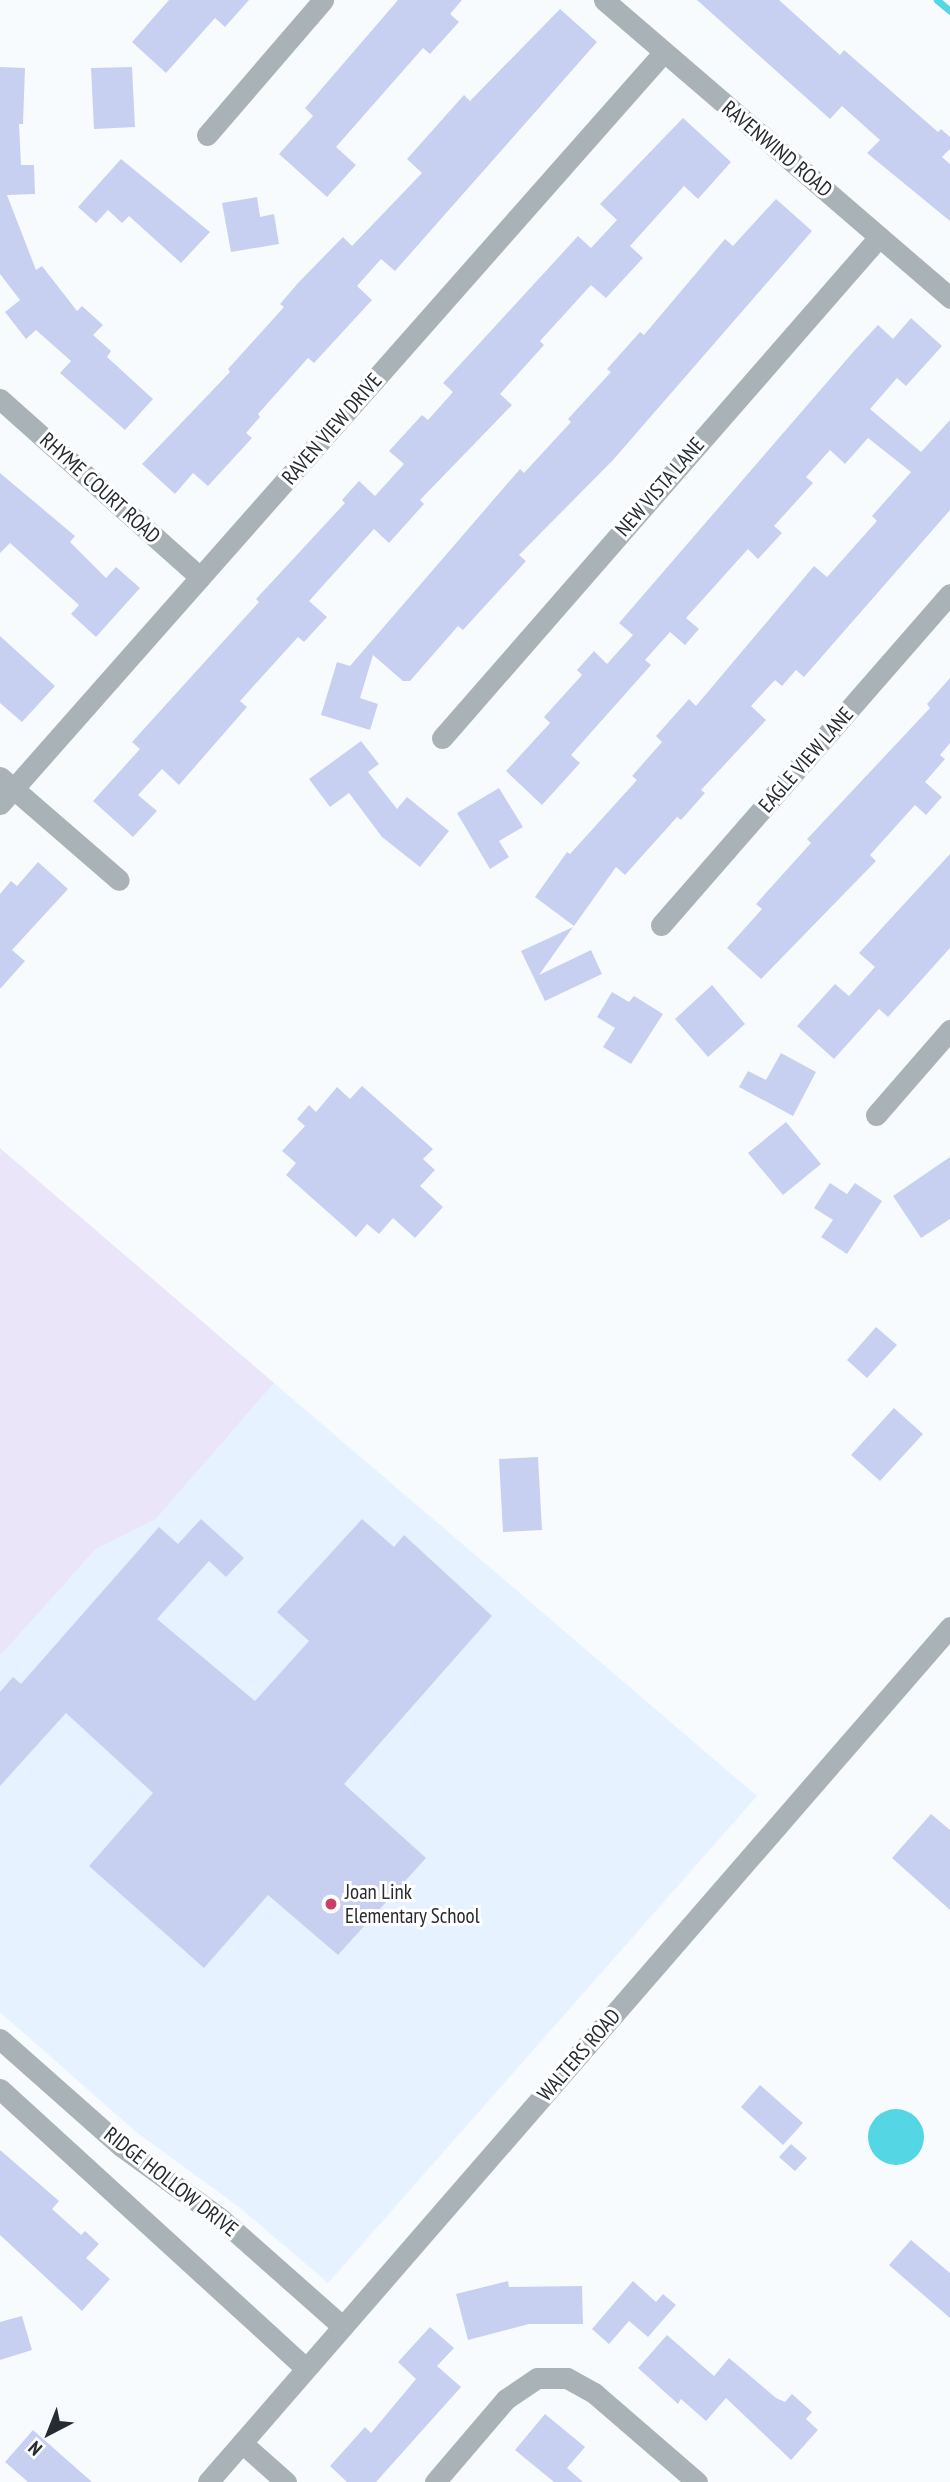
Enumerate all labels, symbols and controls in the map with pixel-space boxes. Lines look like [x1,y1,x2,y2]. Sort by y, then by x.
street label: RAVENWIND ROAD [717,96,837,202]
street label: RAVEN VIEW DRIVE [277,368,387,490]
street label: RHYME COURT ROAD [34,427,166,549]
street label: NEW VISTA LANE [610,432,710,542]
street label: EAGLE VIEW LANE [753,702,859,818]
place label: Joan Link Elementary School [345,1879,480,1929]
marker: Joan Link Elementary School [323,1896,339,1912]
street label: WALTERS ROAD [532,2004,626,2106]
street label: RIDGE HOLLOW DRIVE [99,2122,243,2242]
north arrow [14,2398,84,2468]
text: N [23,2436,47,2461]

